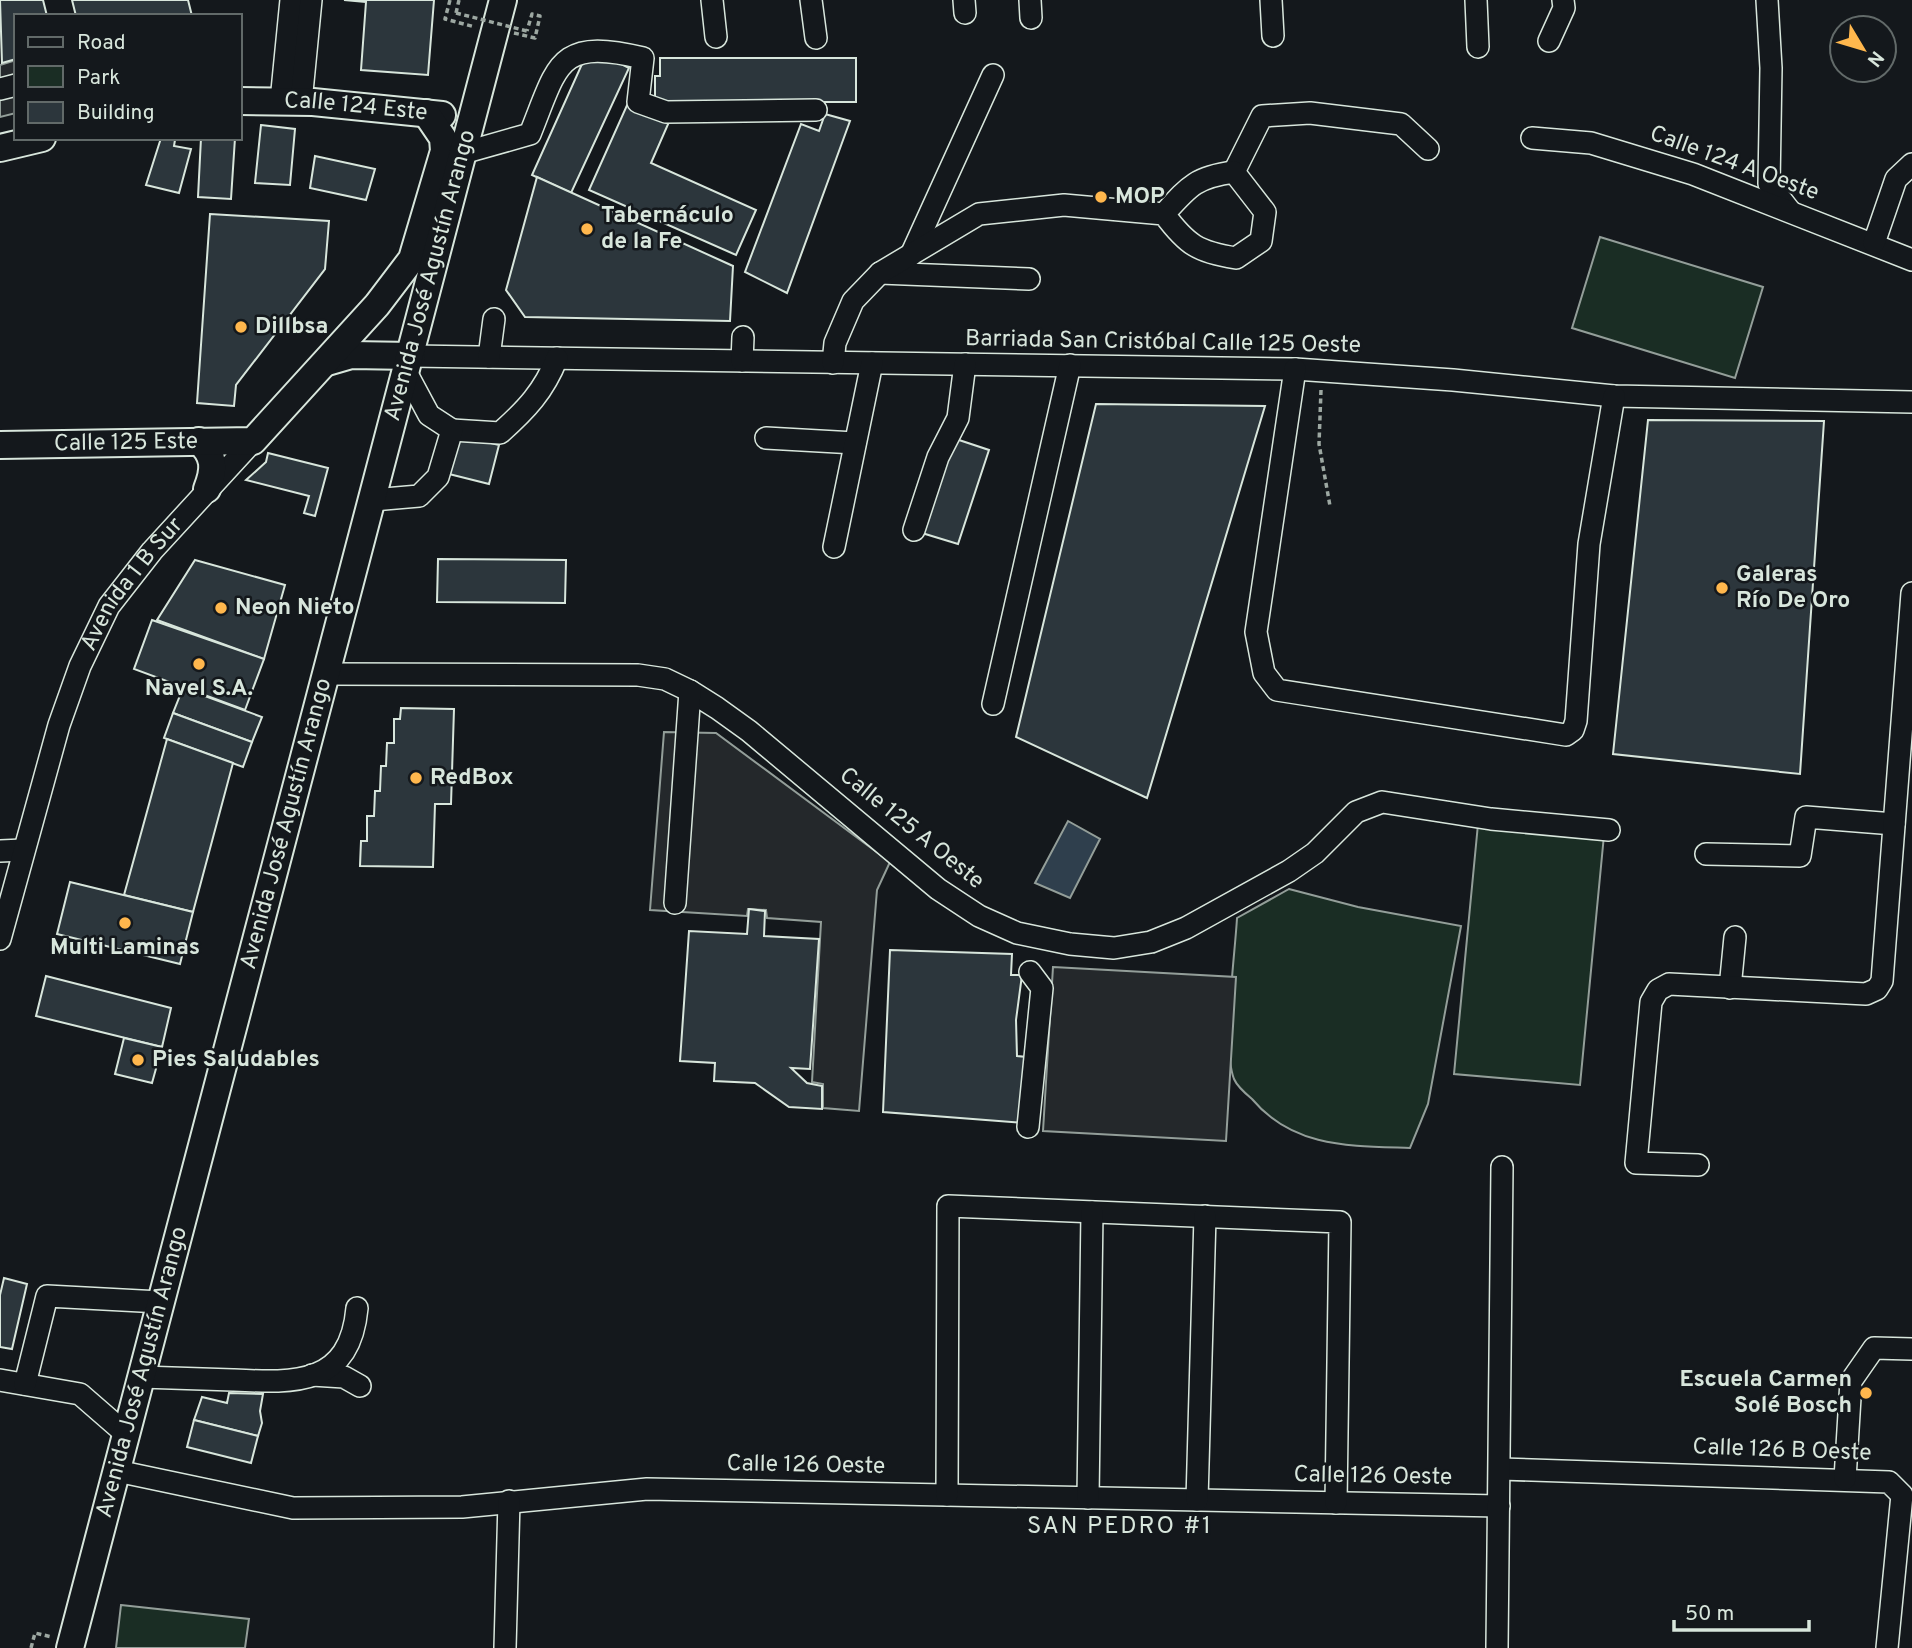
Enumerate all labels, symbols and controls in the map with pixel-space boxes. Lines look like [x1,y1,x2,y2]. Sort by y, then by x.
legend [14,14,242,140]
north arrow [1828,14,1898,84]
text: Road [77,30,126,57]
text: N [1861,45,1888,71]
text: Park [77,65,120,92]
street label: Calle 124 Este [284,87,429,128]
text: Building [77,100,155,127]
street label: Calle 124 A Oeste [1645,120,1823,208]
street label: Avenida José Agustín Arango [378,127,483,424]
place label: MOP [1115,183,1165,212]
marker: MOP [1093,189,1109,205]
place label: Tabernáculo de la Fe [601,202,734,257]
marker: Tabernáculo de la Fe [579,221,595,237]
place label: Dillbsa [255,313,328,342]
marker: Dillbsa [233,319,249,335]
street label: Barriada San Cristóbal Calle 125 Oeste [965,325,1361,361]
street label: Calle 125 Este [54,427,198,459]
street label: Avenida 1 B Sur [75,512,190,656]
place label: Galeras Río De Oro [1736,561,1850,616]
marker: Galeras Río De Oro [1714,580,1730,596]
place label: Neon Nieto [235,594,355,623]
marker: Neon Nieto [213,600,229,616]
marker: Navel S.A. [191,656,207,672]
place label: Navel S.A. [145,675,253,704]
street label: Avenida José Agustín Arango [234,675,339,973]
street label: Calle 125 A Oeste [833,762,989,896]
place label: RedBox [430,764,514,793]
marker: RedBox [408,770,424,786]
marker: Multi Laminas [117,915,133,931]
place label: Multi Laminas [50,934,200,963]
place label: Pies Saludables [152,1046,320,1075]
marker: Pies Saludables [130,1052,146,1068]
street label: Avenida José Agustín Arango [90,1224,195,1521]
place label: Escuela Carmen Solé Bosch [1679,1366,1852,1421]
marker: Escuela Carmen Solé Bosch [1858,1385,1874,1401]
street label: Calle 126 B Oeste [1692,1433,1872,1469]
street label: Calle 126 Oeste [726,1450,886,1482]
street label: Calle 126 Oeste [1293,1461,1453,1493]
district label: SAN PEDRO #1 [1027,1512,1213,1542]
scale bar [1674,1588,1809,1632]
text: 50 m [1685,1601,1734,1628]

